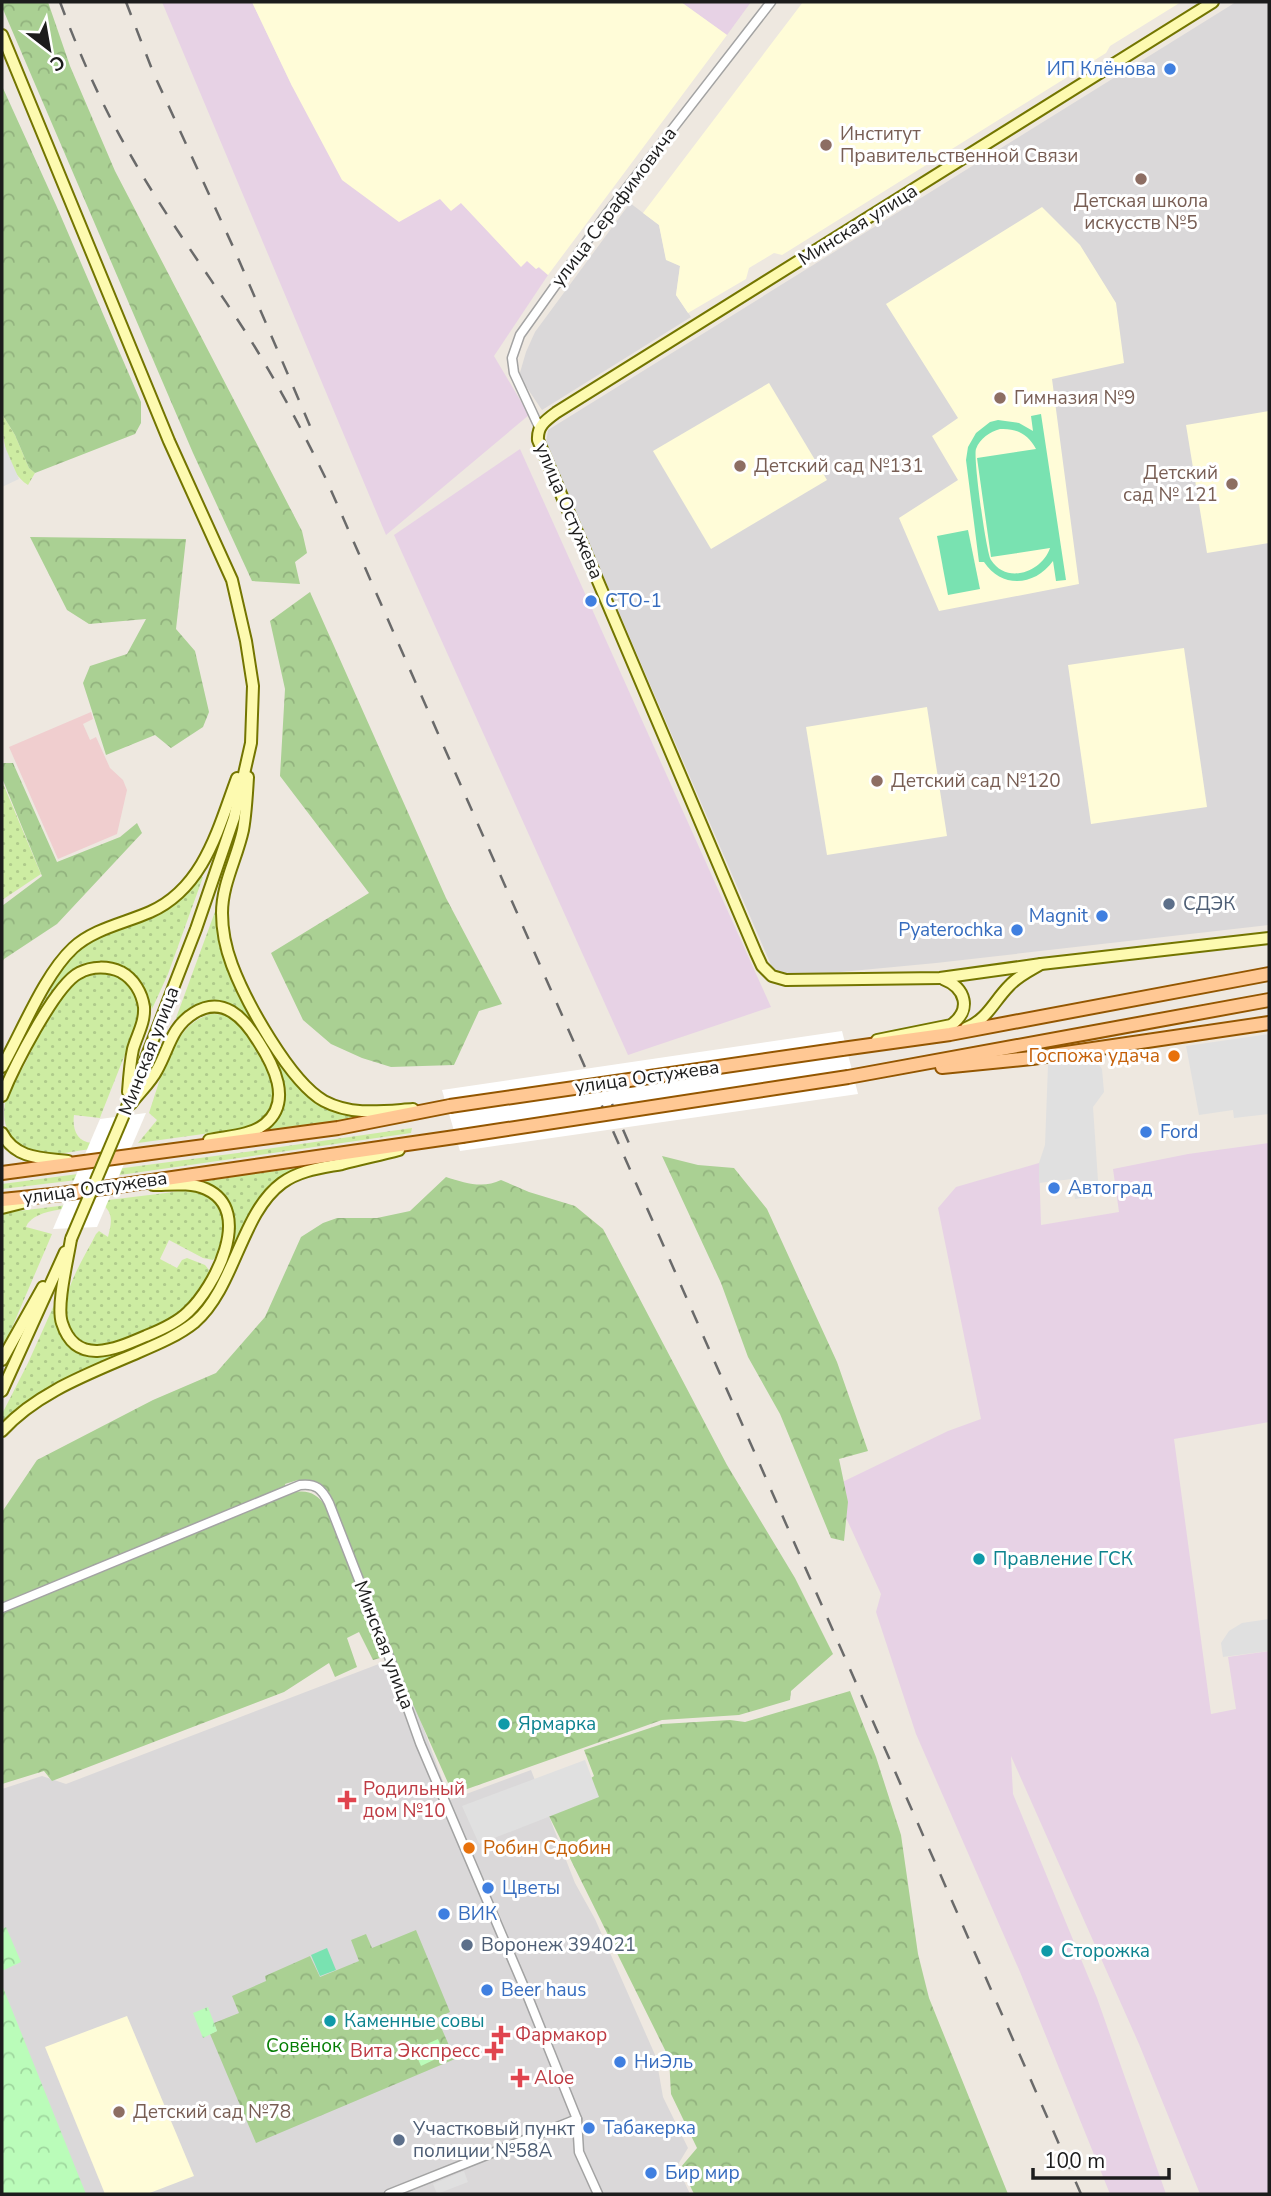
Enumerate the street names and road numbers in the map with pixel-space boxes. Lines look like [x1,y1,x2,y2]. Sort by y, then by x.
street label: улица Серафимовича [545,122,683,292]
street label: Минская улица [794,178,922,272]
street label: улица Остужева [529,439,609,583]
street label: Минская улица [113,983,185,1119]
street label: улица Остужева [573,1054,721,1100]
street label: улица Остужева [21,1165,169,1211]
street label: Минская улица [348,1577,420,1713]

